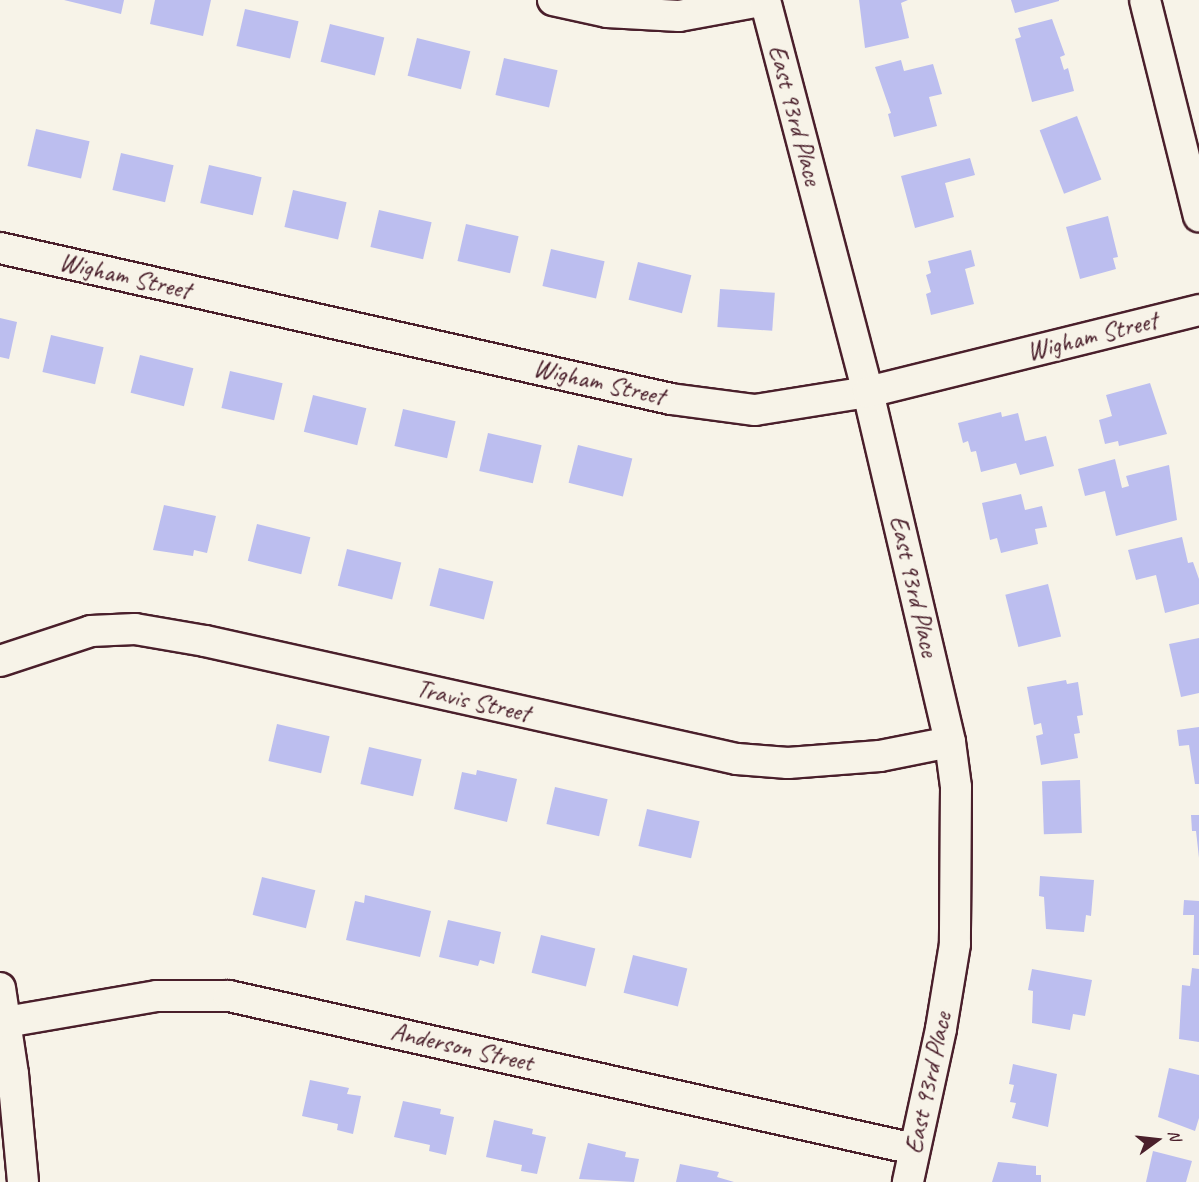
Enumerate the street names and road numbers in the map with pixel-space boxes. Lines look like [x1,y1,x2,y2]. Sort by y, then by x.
street label: East 93rd Place [761,42,829,188]
street label: Wigham Street [57,246,193,306]
street label: Wigham Street [1024,305,1160,367]
street label: Wigham Street [531,352,667,412]
street label: East 93rd Place [883,512,945,660]
street label: Travis Street [413,673,533,729]
street label: East 93rd Place [898,1009,958,1157]
street label: Anderson Street [388,1015,536,1079]

